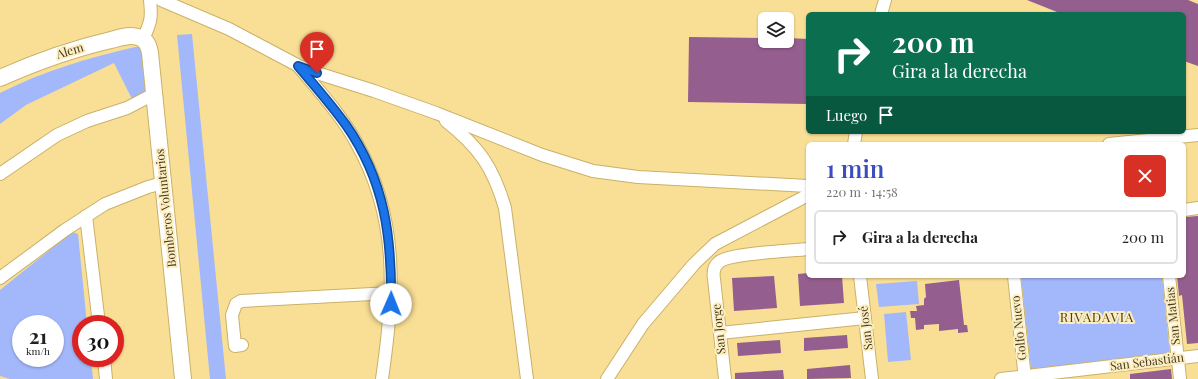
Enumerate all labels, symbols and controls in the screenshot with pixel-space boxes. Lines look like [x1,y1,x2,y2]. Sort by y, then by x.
map controls [758,12,794,48]
button: layers [758,12,794,48]
text: 200 m [892,23,975,60]
icon: right [826,28,878,80]
pin [300,32,334,73]
street label: Alem [53,38,86,62]
icon: arrive [306,38,328,60]
text: Gira a la derecha [892,59,1027,83]
icon: arrive [875,104,897,126]
text: Luego [826,105,867,125]
street label: Bomberos Voluntarios [151,148,179,268]
text: 1 min [826,152,884,184]
button: close [1124,155,1166,197]
text: 220 m · 14:58 [826,183,898,200]
icon: right [828,226,850,248]
text: Gira a la derecha [862,227,978,247]
text: 200 m [1122,227,1164,247]
position arrow [370,283,412,325]
street label: San Matias [1161,286,1183,346]
street label: Golfo Nuevo [1007,294,1029,361]
street label: San Jorge [707,303,729,355]
street label: San José [854,305,876,351]
district label: RIVADAVIA [1060,308,1134,325]
speed limit sign: 30 [72,315,124,367]
text: 21 [29,322,47,349]
text: km/h [26,344,50,358]
street label: San Sebastián [1109,349,1185,373]

